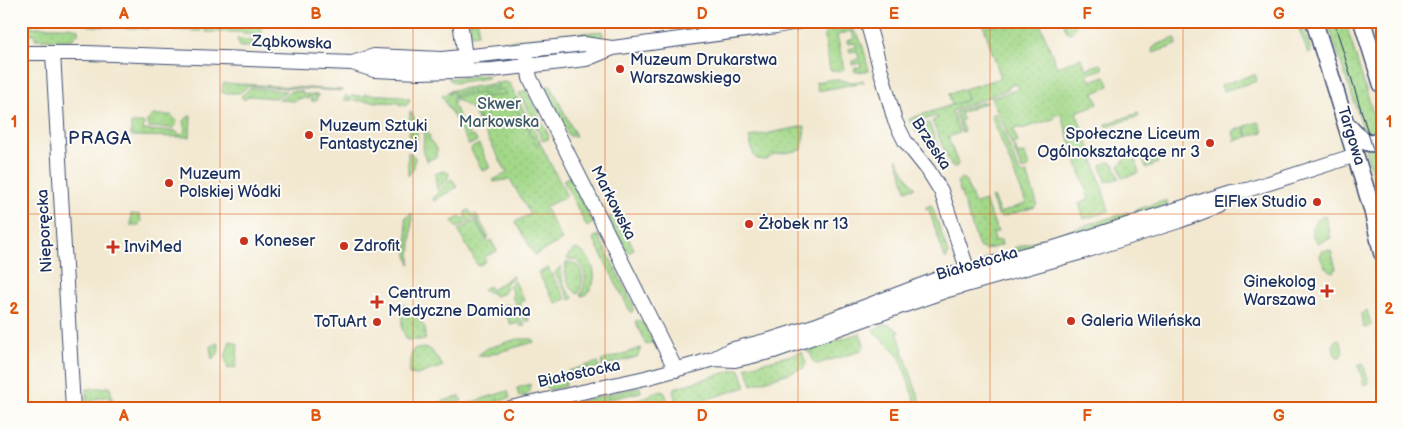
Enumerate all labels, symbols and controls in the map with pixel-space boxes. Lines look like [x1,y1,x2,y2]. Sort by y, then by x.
text: A [118,5,129,24]
text: B [310,5,322,24]
text: C [503,5,515,24]
text: D [696,5,708,24]
text: E [889,5,899,24]
text: F [1082,5,1092,24]
text: G [1273,5,1285,24]
street label: Ząbkowska [251,32,332,54]
place label: Muzeum Drukarstwa Warszawskiego [630,51,777,88]
marker: Muzeum Drukarstwa Warszawskiego [614,63,626,75]
park label: Skwer Markowska [459,95,539,132]
street label: Targowa [1333,104,1369,168]
text: 1 [11,113,17,132]
text: 1 [1386,113,1392,132]
street label: Brzeska [907,114,955,174]
place label: Muzeum Sztuki Fantastycznej [319,117,427,154]
place label: Społeczne Liceum Ogólnokształcące nr 3 [1037,125,1200,162]
district label: PRAGA [68,128,132,149]
marker: Muzeum Sztuki Fantastycznej [303,129,315,141]
marker: Społeczne Liceum Ogólnokształcące nr 3 [1204,137,1216,149]
street label: Markowska [586,163,640,243]
place label: Muzeum Polskiej Wódki [179,165,281,202]
marker: Muzeum Polskiej Wódki [163,177,175,189]
street label: Nieporęcka [33,189,57,273]
place label: ElFlex Studio [1214,193,1307,212]
marker: ElFlex Studio [1311,196,1323,208]
place label: Żłobek nr 13 [758,213,849,234]
marker: Żłobek nr 13 [743,218,755,230]
place label: Koneser [254,232,315,251]
marker: Koneser [238,235,250,247]
place label: Zdrofit [353,237,400,256]
place label: InviMed [124,238,182,257]
marker: InviMed [106,240,120,254]
marker: Zdrofit [338,240,350,252]
street label: Białostocka [934,243,1020,285]
place label: Ginekolog Warszawa [1243,273,1316,310]
place label: Centrum Medyczne Damiana [388,284,531,321]
marker: Ginekolog Warszawa [1320,284,1334,298]
marker: Centrum Medyczne Damiana [370,295,384,309]
text: 2 [9,300,19,319]
text: 2 [1384,300,1394,319]
place label: Galeria Wileńska [1081,312,1201,331]
place label: ToTuArt [314,313,367,332]
marker: Galeria Wileńska [1065,315,1077,327]
marker: ToTuArt [371,316,383,328]
street label: Białostocka [536,356,622,392]
text: A [118,407,129,426]
text: B [310,407,322,426]
text: C [503,407,515,426]
text: D [696,407,708,426]
text: E [889,407,899,426]
text: F [1082,407,1092,426]
text: G [1273,407,1285,426]

